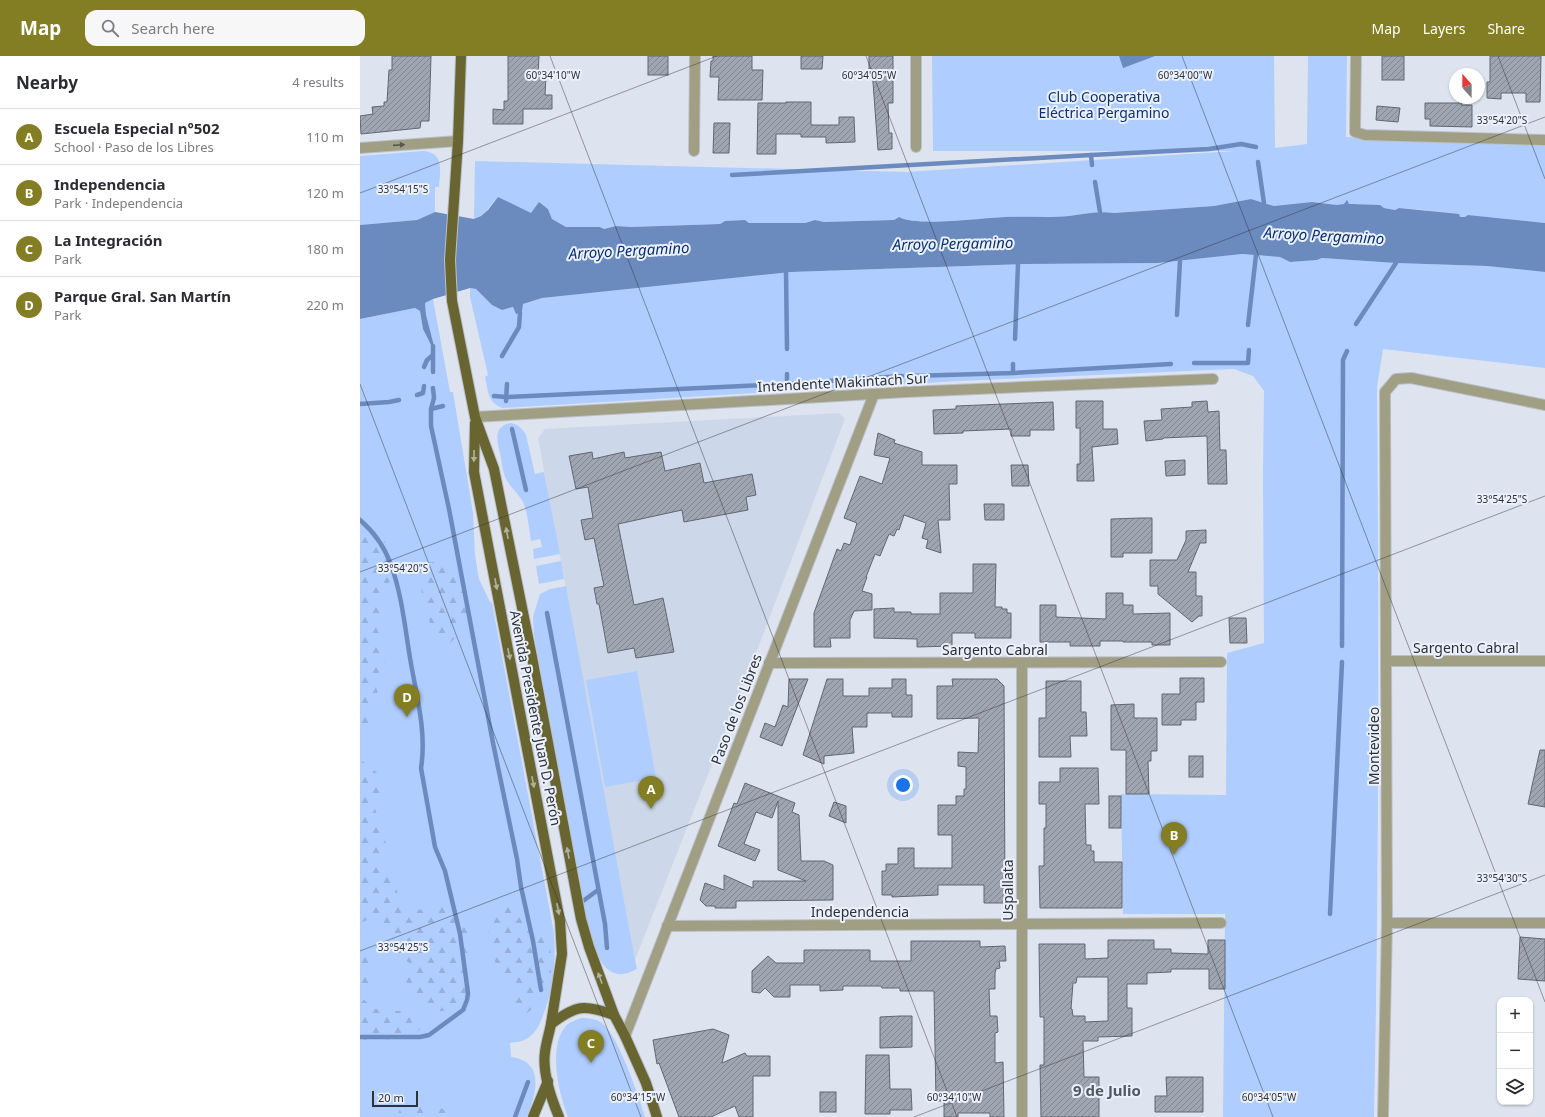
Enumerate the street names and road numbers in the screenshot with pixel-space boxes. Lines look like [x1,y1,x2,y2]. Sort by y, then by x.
street label: Intendente Makintach Sur [757,368,929,396]
street label: Avenida Presidente Juan D. Perón [506,609,566,827]
street label: Sargento Cabral [1413,638,1519,657]
street label: Sargento Cabral [942,640,1048,659]
street label: Paso de los Libres [706,651,766,767]
street label: Montevideo [1364,707,1383,785]
street label: Uspallata [998,859,1017,921]
street label: Independencia [811,902,909,921]

